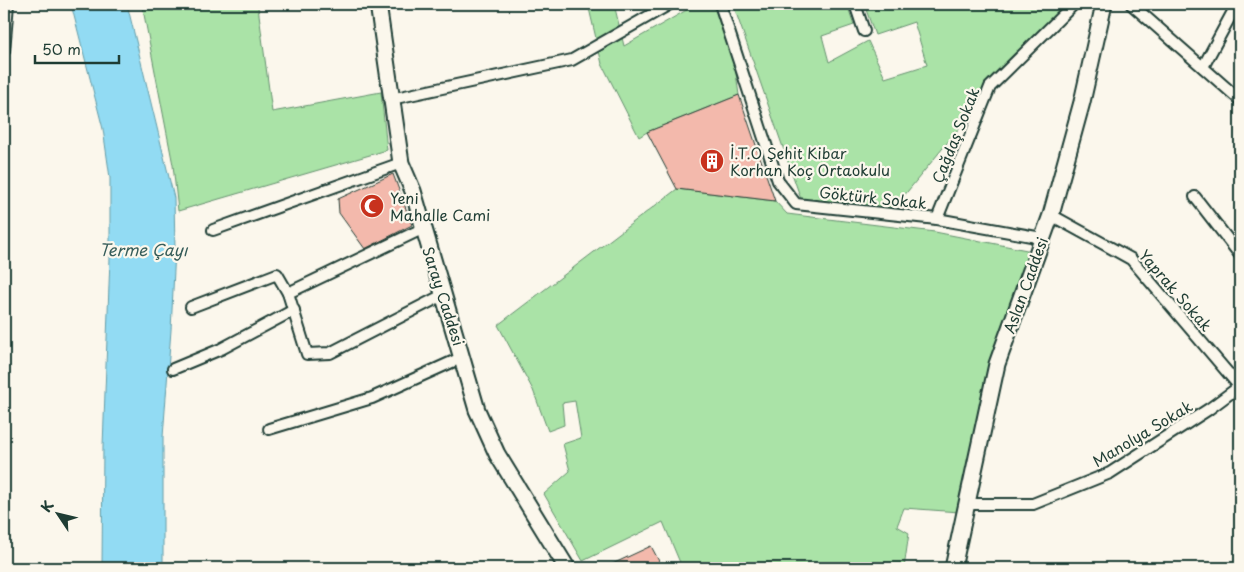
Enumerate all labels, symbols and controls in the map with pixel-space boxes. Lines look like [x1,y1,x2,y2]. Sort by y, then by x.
scale bar [35,32,119,64]
text: 50 m [42,37,81,60]
street label: Çağdaş Sokak [925,83,985,186]
place label: İ.T.O Şehit Kibar Korhan Koç Ortaokulu [730,141,890,181]
building icon: İ.T.O Şehit Kibar Korhan Koç Ortaokulu [699,148,725,174]
street label: Göktürk Sokak [818,180,928,214]
place label: Yeni Mahalle Cami [390,186,490,226]
mosque icon: Yeni Mahalle Cami [359,193,385,219]
street label: Aslan Caddesi [997,234,1053,336]
water label: Terme Çayı [99,237,189,261]
street label: Saray Caddesi [417,243,471,349]
street label: Yaprak Sokak [1134,244,1218,336]
street label: Manolya Sokak [1088,394,1197,472]
north arrow [32,490,82,540]
text: K [35,496,58,516]

